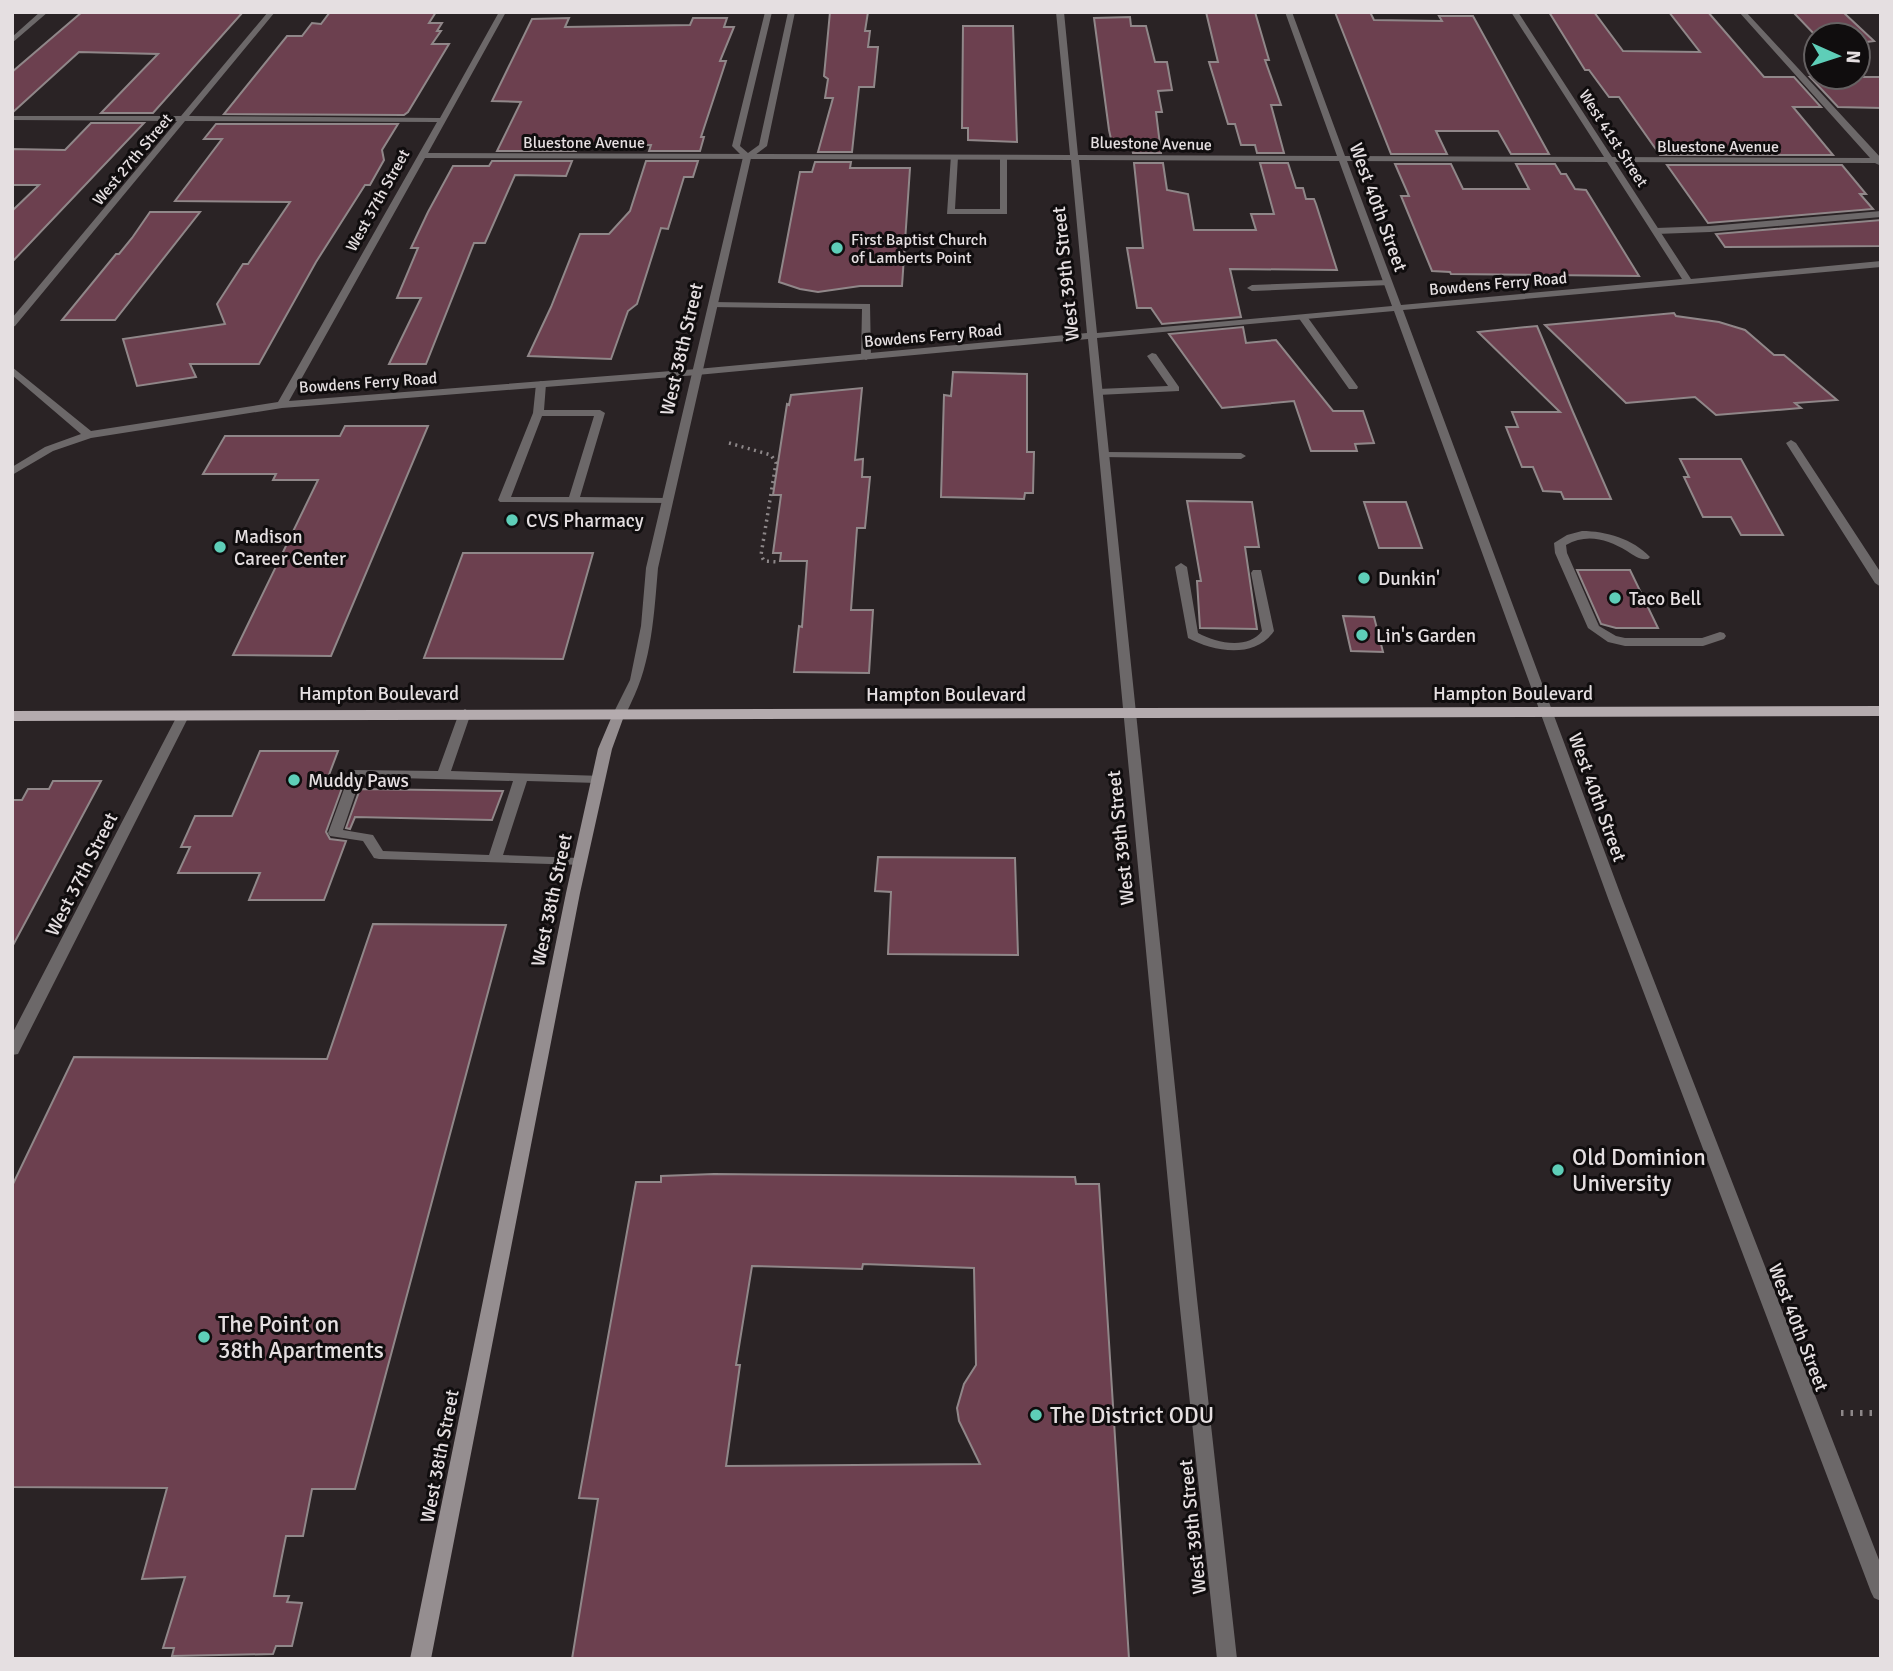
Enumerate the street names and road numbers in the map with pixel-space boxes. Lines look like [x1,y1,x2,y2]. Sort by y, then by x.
street label: West 41st Street [1574,86,1652,191]
street label: West 27th Street [88,109,177,210]
street label: Bluestone Avenue [523,133,645,153]
street label: Bluestone Avenue [1090,133,1212,155]
street label: Bluestone Avenue [1657,137,1779,157]
street label: West 40th Street [1344,140,1413,275]
street label: West 37th Street [342,145,414,255]
street label: West 39th Street [1047,205,1085,342]
street label: Bowdens Ferry Road [1428,268,1568,300]
street label: West 38th Street [655,280,709,418]
street label: Bowdens Ferry Road [863,320,1003,352]
street label: Bowdens Ferry Road [298,368,438,398]
street label: Hampton Boulevard [299,682,459,706]
street label: Hampton Boulevard [1433,682,1593,706]
street label: Hampton Boulevard [866,683,1026,707]
street label: West 40th Street [1563,730,1632,865]
street label: West 39th Street [1102,769,1140,906]
street label: West 37th Street [40,808,123,940]
street label: West 38th Street [526,831,578,969]
street label: West 40th Street [1763,1260,1834,1395]
street label: West 38th Street [415,1387,465,1525]
street label: West 39th Street [1174,1458,1212,1595]

